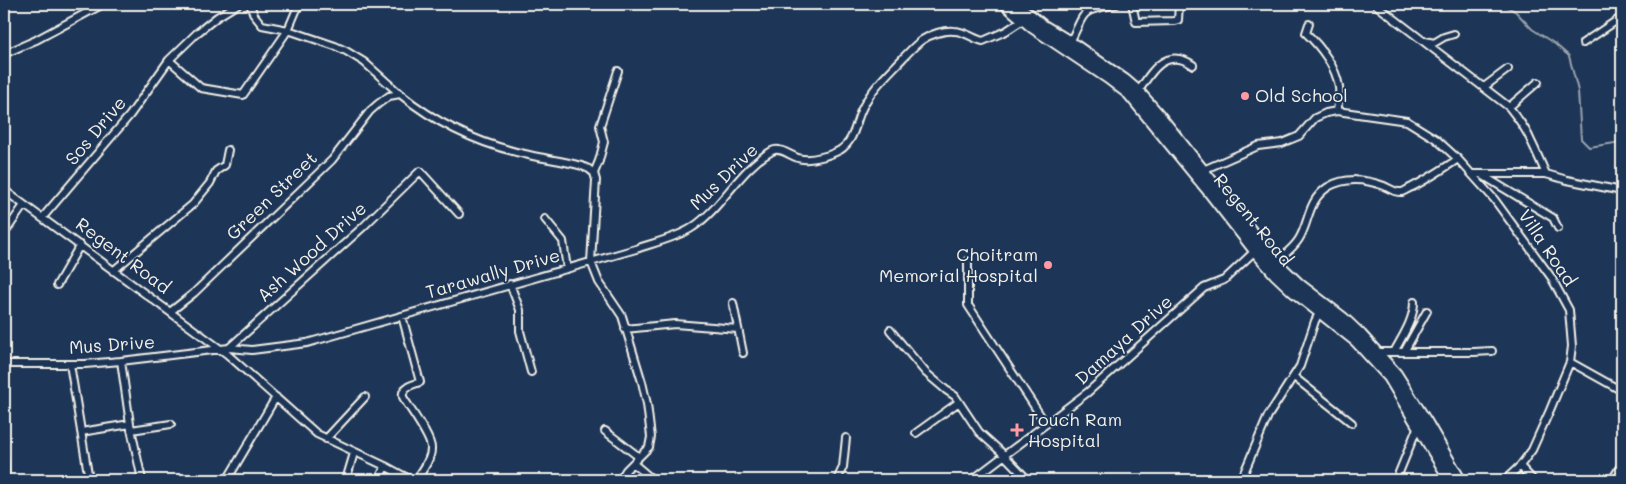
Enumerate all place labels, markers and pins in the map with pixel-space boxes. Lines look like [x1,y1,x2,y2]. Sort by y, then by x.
place label: Old School [1255,83,1348,107]
marker: Old School [1239,90,1251,102]
place label: Choitram Memorial Hospital [879,242,1038,287]
marker: Choitram Memorial Hospital [1042,259,1054,271]
place label: Touch Ram Hospital [1028,407,1122,452]
marker: Touch Ram Hospital [1010,423,1024,437]

